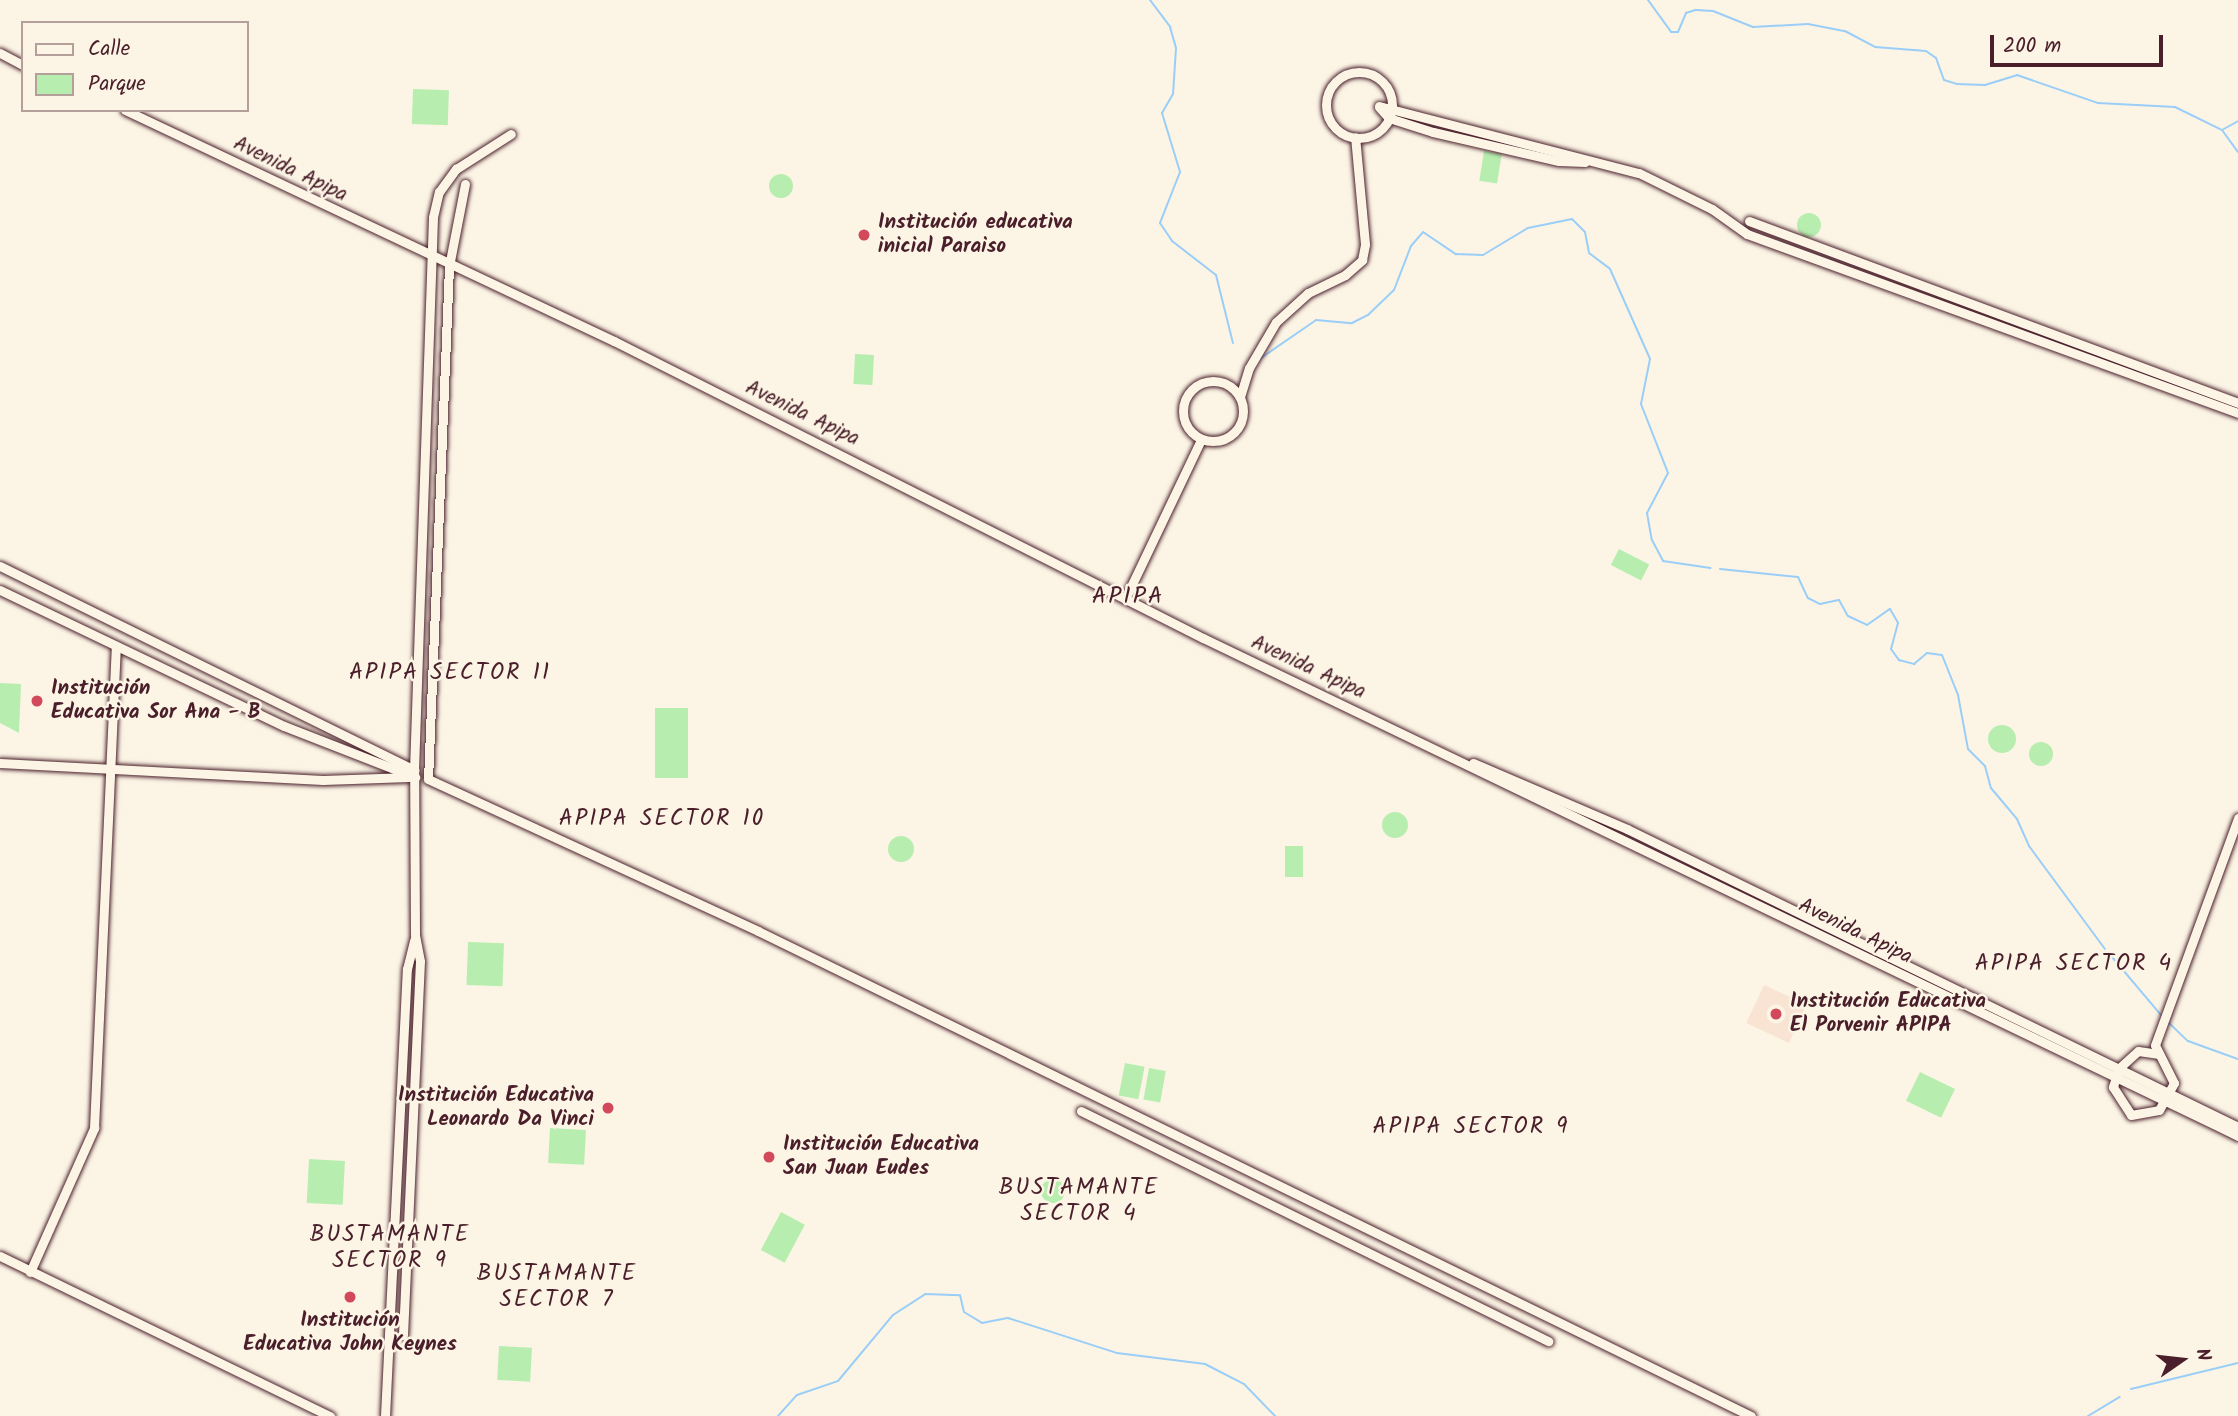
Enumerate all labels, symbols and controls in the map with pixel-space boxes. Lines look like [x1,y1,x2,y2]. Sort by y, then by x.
legend [21,21,248,112]
scale bar [1993,21,2166,65]
text: 200 m [2003,30,2061,63]
text: Calle [88,33,130,66]
text: Parque [88,68,146,101]
street label: Avenida Apipa [229,132,351,208]
place label: Institución educativa inicial Paraiso [878,210,1073,260]
marker: Institución educativa inicial Paraiso [856,227,872,243]
street label: Avenida Apipa [741,376,863,452]
district label: APIPA [1092,583,1164,611]
street label: Avenida Apipa [1247,630,1369,706]
district label: APIPA SECTOR 11 [351,659,549,687]
place label: Institución Educativa Sor Ana - B [51,676,261,726]
marker: Institución Educativa Sor Ana - B [29,693,45,709]
district label: APIPA SECTOR 10 [561,805,763,833]
street label: Avenida Apipa [1794,894,1916,970]
district label: APIPA SECTOR 4 [1977,950,2171,978]
place label: Institución Educativa El Porvenir APIPA [1790,989,1986,1039]
marker: Institución Educativa El Porvenir APIPA [1768,1006,1784,1022]
place label: Institución Educativa Leonardo Da Vinci [398,1083,594,1133]
marker: Institución Educativa Leonardo Da Vinci [600,1100,616,1116]
district label: APIPA SECTOR 9 [1374,1113,1568,1141]
place label: Institución Educativa San Juan Eudes [783,1132,979,1182]
marker: Institución Educativa San Juan Eudes [761,1149,777,1165]
district label: BUSTAMANTE SECTOR 4 [1000,1174,1158,1228]
district label: BUSTAMANTE SECTOR 9 [311,1221,469,1275]
district label: BUSTAMANTE SECTOR 7 [478,1260,636,1314]
marker: Institución Educativa John Keynes [342,1289,358,1305]
place label: Institución Educativa John Keynes [243,1308,457,1358]
north arrow [2147,1325,2217,1395]
text: N [2186,1345,2218,1364]

